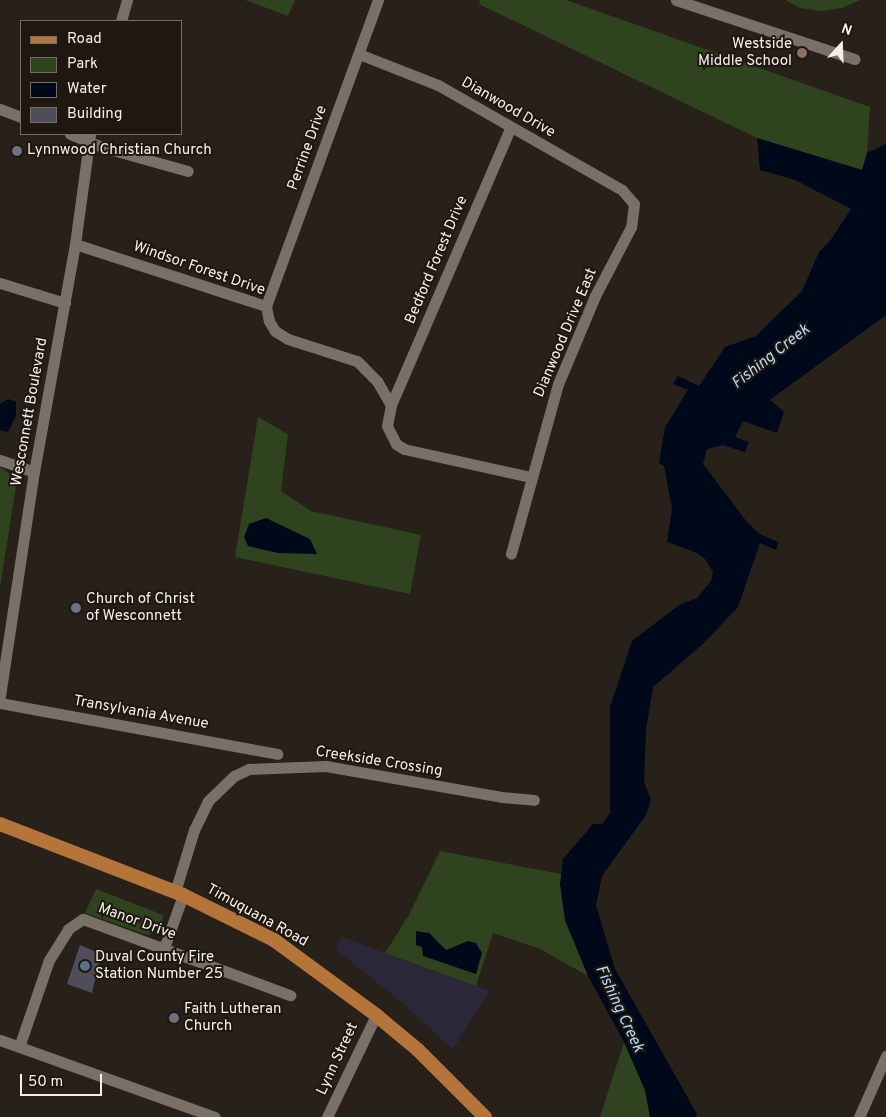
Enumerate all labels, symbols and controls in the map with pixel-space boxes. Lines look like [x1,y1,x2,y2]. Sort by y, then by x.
legend [20,20,182,135]
north arrow [816,20,866,70]
text: N [839,21,854,40]
text: Road [67,30,102,49]
place label: Westside Middle School [698,35,792,70]
marker: Westside Middle School [796,47,808,59]
text: Park [67,55,98,74]
street label: Dianwood Drive [458,74,558,142]
text: Water [67,80,106,99]
street label: Perrine Drive [284,103,332,193]
text: Building [67,105,122,124]
place label: Lynnwood Christian Church [27,142,212,160]
marker: Lynnwood Christian Church [11,145,23,157]
street label: Bedford Forest Drive [402,193,472,327]
street label: Windsor Forest Drive [131,238,267,300]
street label: Dianwood Drive East [531,266,601,400]
water label: Fishing Creek [728,321,814,393]
street label: Wesconnett Boulevard [8,336,52,488]
place label: Church of Christ of Wesconnett [86,590,195,625]
marker: Church of Christ of Wesconnett [70,602,82,614]
street label: Transylvania Avenue [72,692,210,734]
street label: Creekside Crossing [314,743,444,781]
street label: Timuquana Road [203,881,311,951]
street label: Manor Drive [96,900,178,944]
place label: Duval County Fire Station Number 25 [95,948,223,983]
marker: Duval County Fire Station Number 25 [79,960,91,972]
water label: Fishing Creek [590,962,648,1056]
place label: Faith Lutheran Church [184,1000,281,1035]
marker: Faith Lutheran Church [168,1012,180,1024]
street label: Lynn Street [313,1020,363,1098]
scale bar [22,1064,105,1096]
text: 50 m [28,1073,63,1092]

